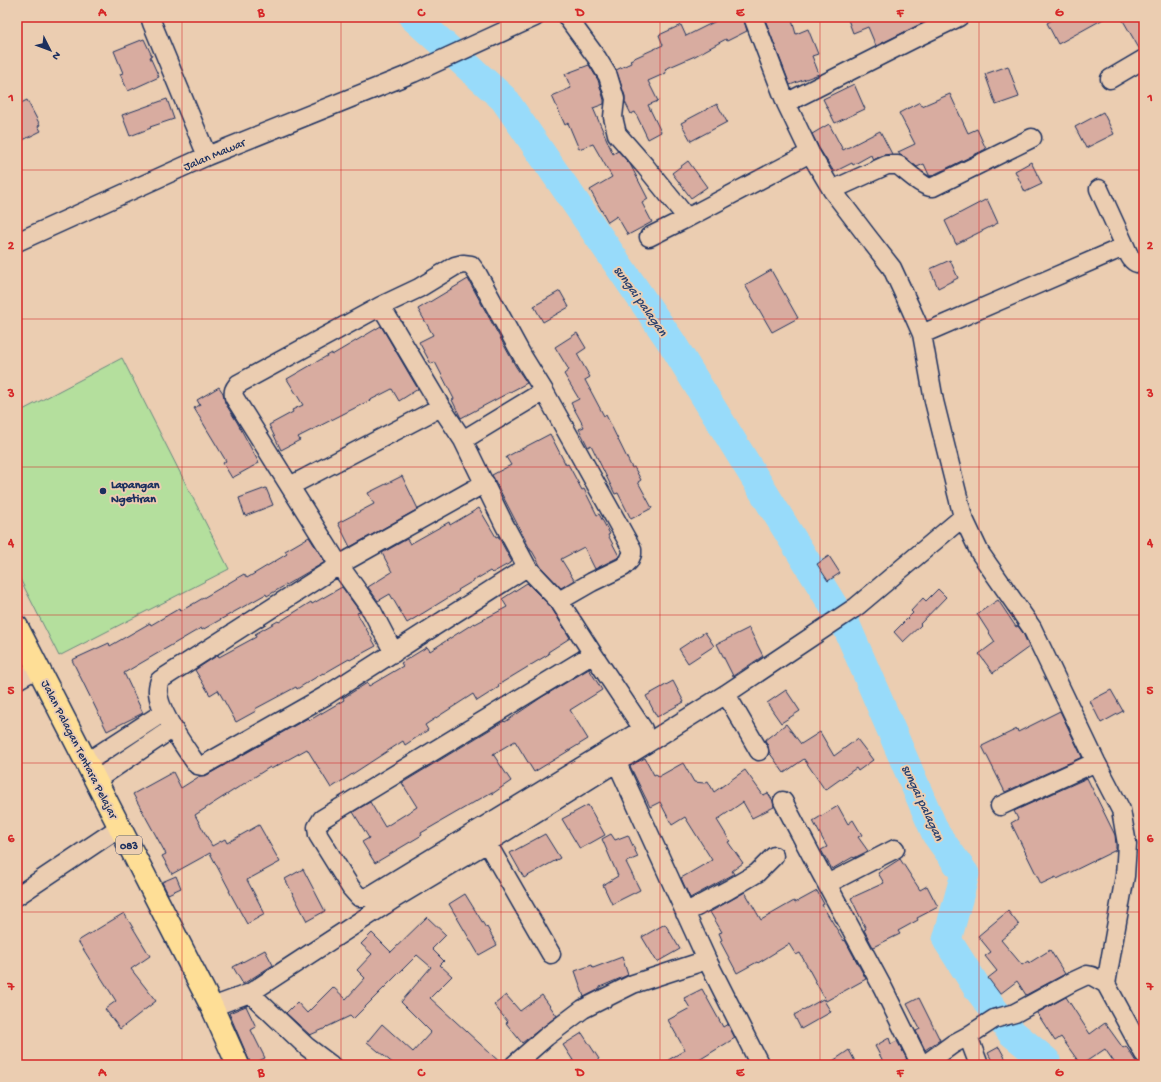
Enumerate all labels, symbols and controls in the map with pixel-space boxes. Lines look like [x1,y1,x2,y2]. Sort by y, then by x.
text: A [97,6,107,21]
text: B [257,6,266,21]
text: C [416,6,426,21]
text: D [575,6,585,21]
text: E [736,6,745,21]
text: F [896,6,905,21]
text: G [1055,6,1064,21]
north arrow [30,30,70,70]
text: N [49,49,63,62]
text: 1 [7,91,14,106]
text: 1 [1146,91,1153,106]
street label: Jalan Mawar [182,136,250,175]
text: 2 [8,239,15,254]
text: 2 [1147,239,1154,254]
water label: sungai palagan [610,264,670,340]
text: 3 [7,387,15,402]
text: 3 [1146,387,1154,402]
place label: Lapangan Ngetiran [111,479,160,507]
marker: Lapangan Ngetiran [98,486,108,496]
text: 4 [7,536,15,551]
text: 4 [1146,536,1154,551]
street label: Jalan Palagan Tentara Pelajar [37,678,120,823]
text: 5 [8,684,15,699]
text: 5 [1147,684,1154,699]
water label: sungai palagan [898,763,946,844]
text: 6 [8,832,15,847]
text: 6 [1147,832,1154,847]
road number: 083 [116,836,142,854]
text: 7 [7,980,16,995]
text: 7 [1146,980,1155,995]
text: A [97,1066,107,1081]
text: B [257,1066,266,1081]
text: C [416,1066,426,1081]
text: D [575,1066,585,1081]
text: E [736,1066,745,1081]
text: F [896,1066,905,1081]
text: G [1055,1066,1064,1081]

